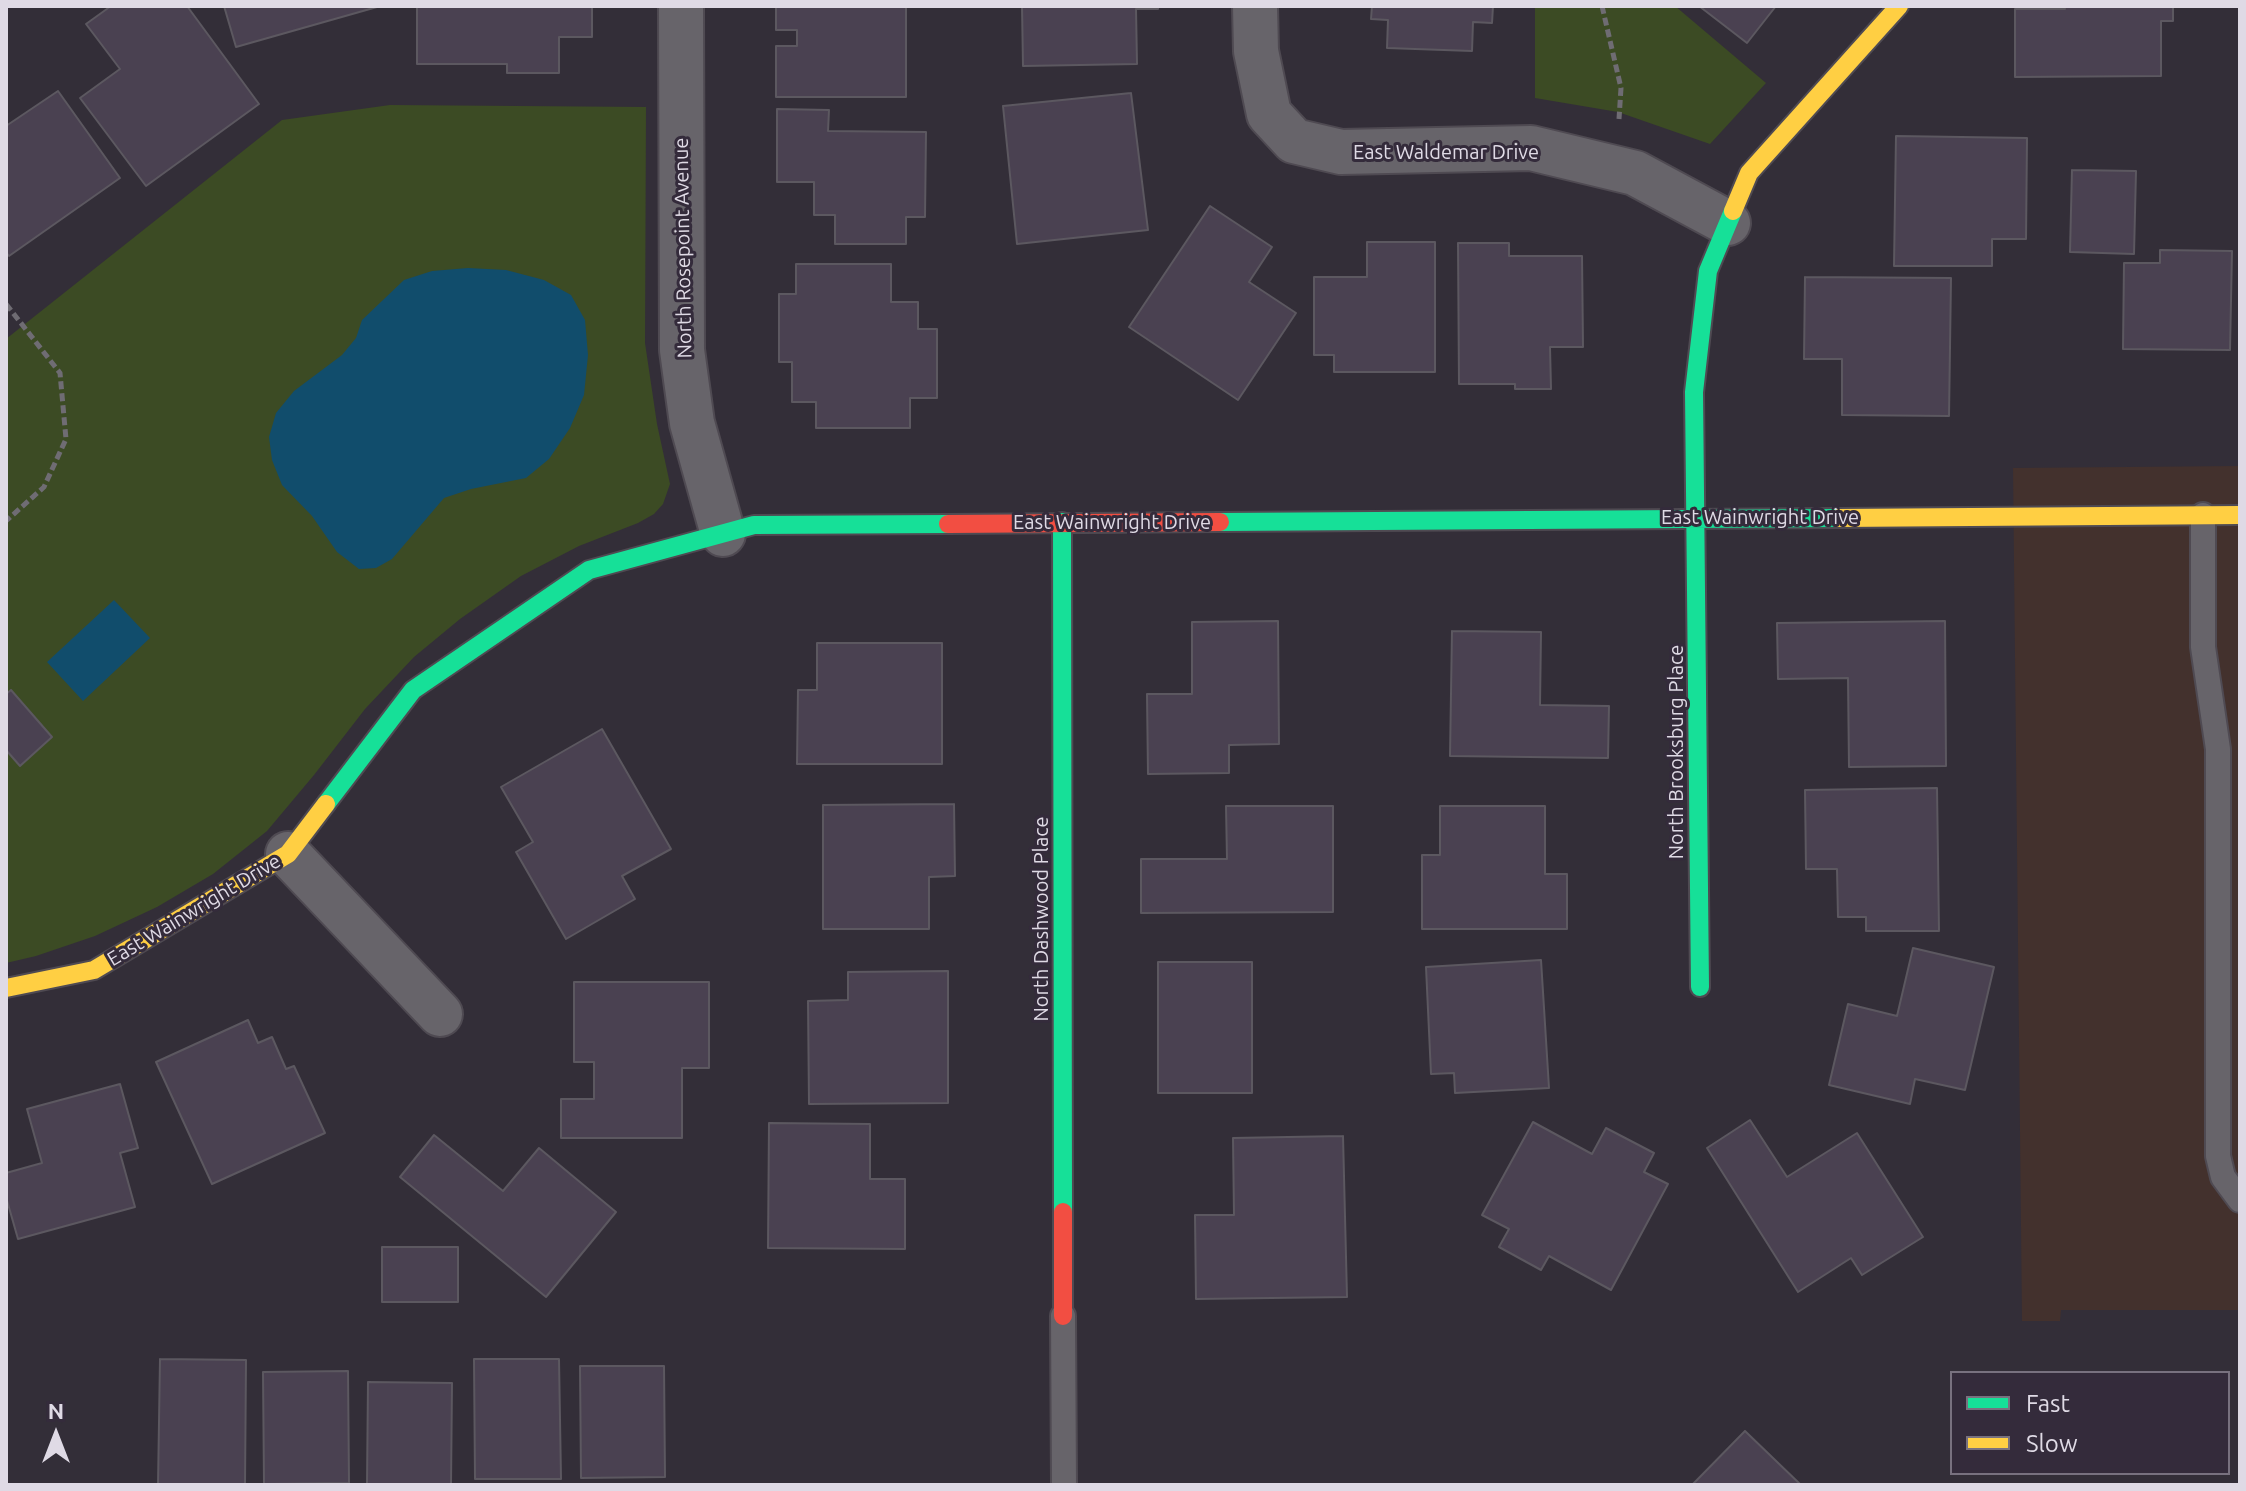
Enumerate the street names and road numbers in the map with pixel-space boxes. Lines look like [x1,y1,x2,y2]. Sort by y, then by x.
street label: North Rosepoint Avenue [669,137,697,359]
street label: East Waldemar Drive [1353,140,1539,164]
street label: East Wainwright Drive [1661,505,1859,529]
street label: East Wainwright Drive [1013,510,1211,534]
street label: North Brooksburg Place [1664,645,1688,859]
street label: North Dashwood Place [1029,817,1053,1021]
street label: East Wainwright Drive [103,849,285,971]

